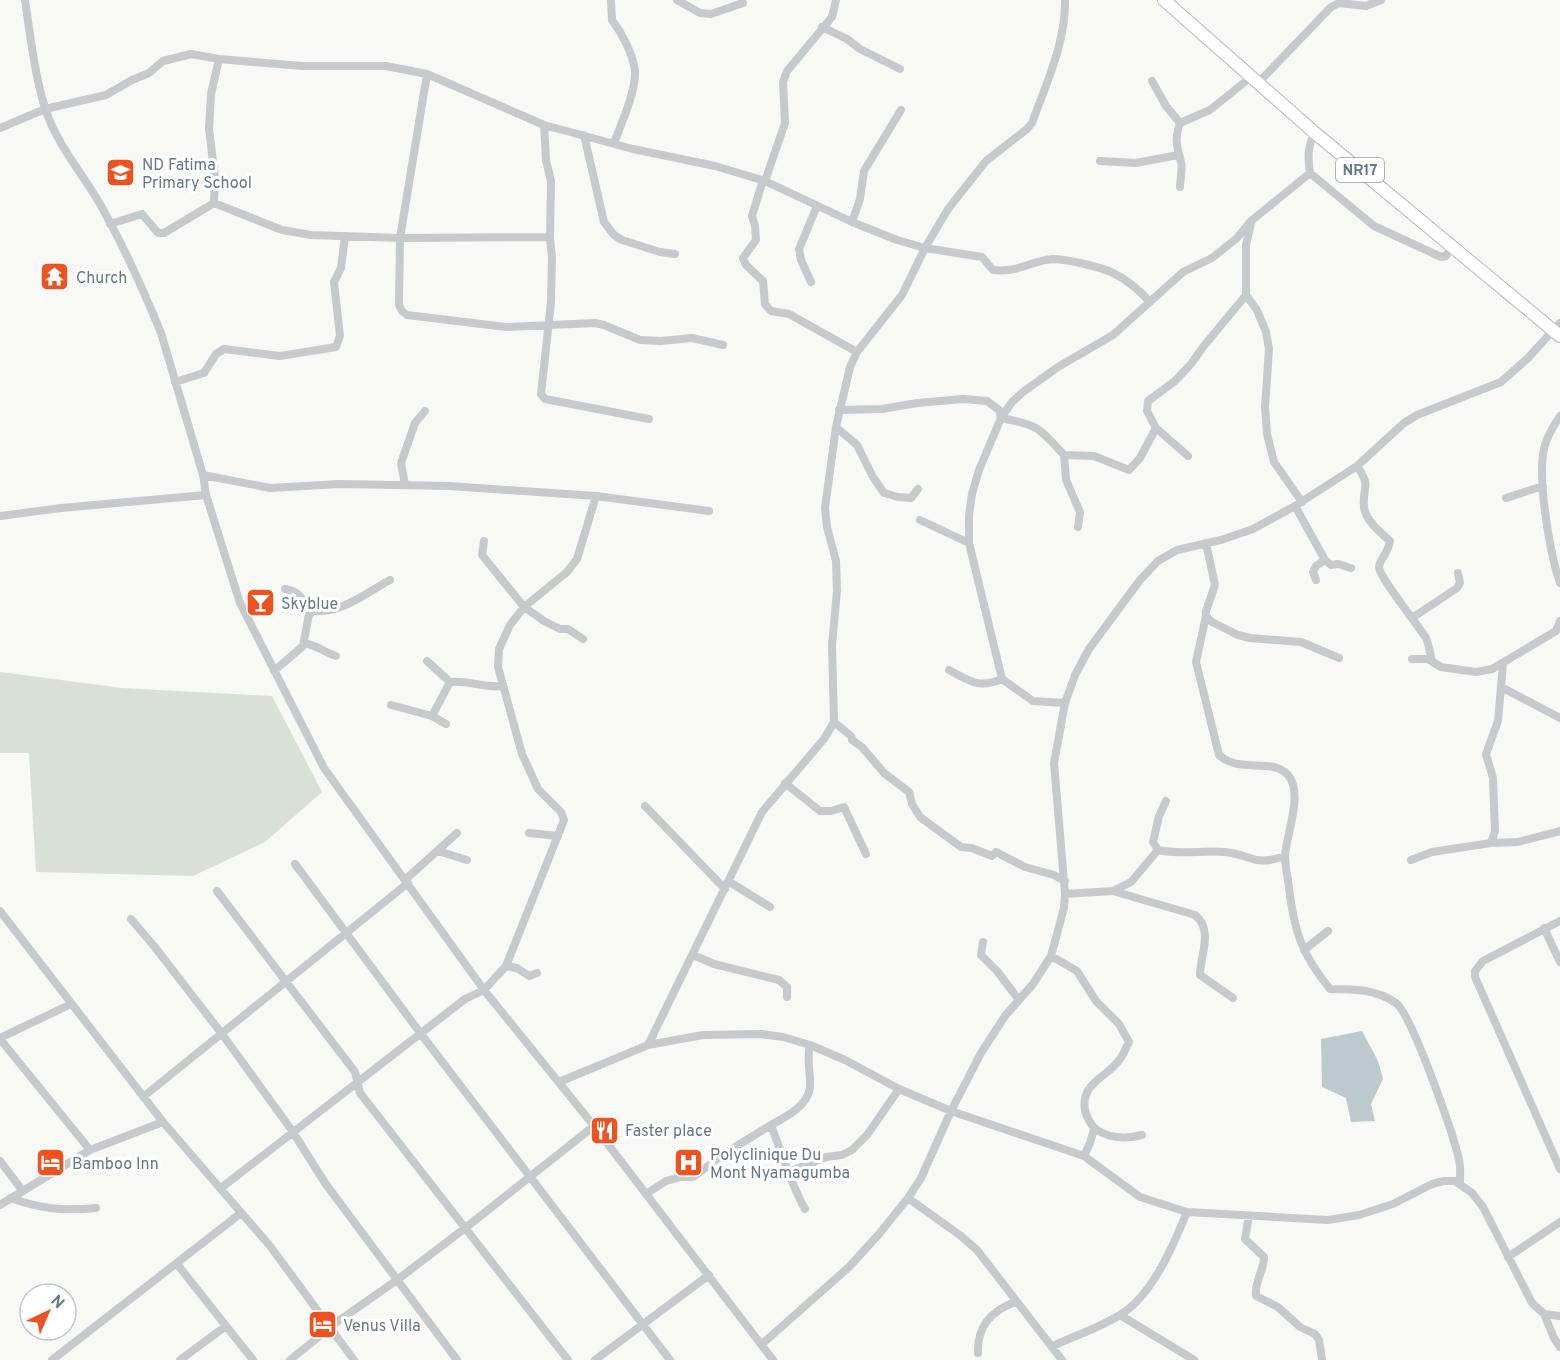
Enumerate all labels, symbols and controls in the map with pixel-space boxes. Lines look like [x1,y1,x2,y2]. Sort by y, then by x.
place label: ND Fatima Primary School [142,156,252,194]
school or university icon: ND Fatima Primary School [105,157,137,189]
road number: NR17 [1336,158,1384,182]
temple icon: Church [39,261,71,293]
place label: Church [76,269,127,289]
bar icon: Skyblue [244,587,276,619]
place label: Skyblue [281,595,338,615]
restaurant icon: Faster place [588,1114,620,1146]
place label: Faster place [625,1122,712,1142]
place label: Polyclinique Du Mont Nyamagumba [710,1146,850,1184]
hotel icon: Bamboo Inn [35,1147,67,1179]
hospital icon: Polyclinique Du Mont Nyamagumba [673,1147,705,1179]
place label: Bamboo Inn [72,1155,159,1175]
north arrow [18,1282,78,1342]
text: N [46,1291,68,1314]
hotel icon: Venus Villa [306,1309,338,1341]
place label: Venus Villa [343,1317,421,1337]

